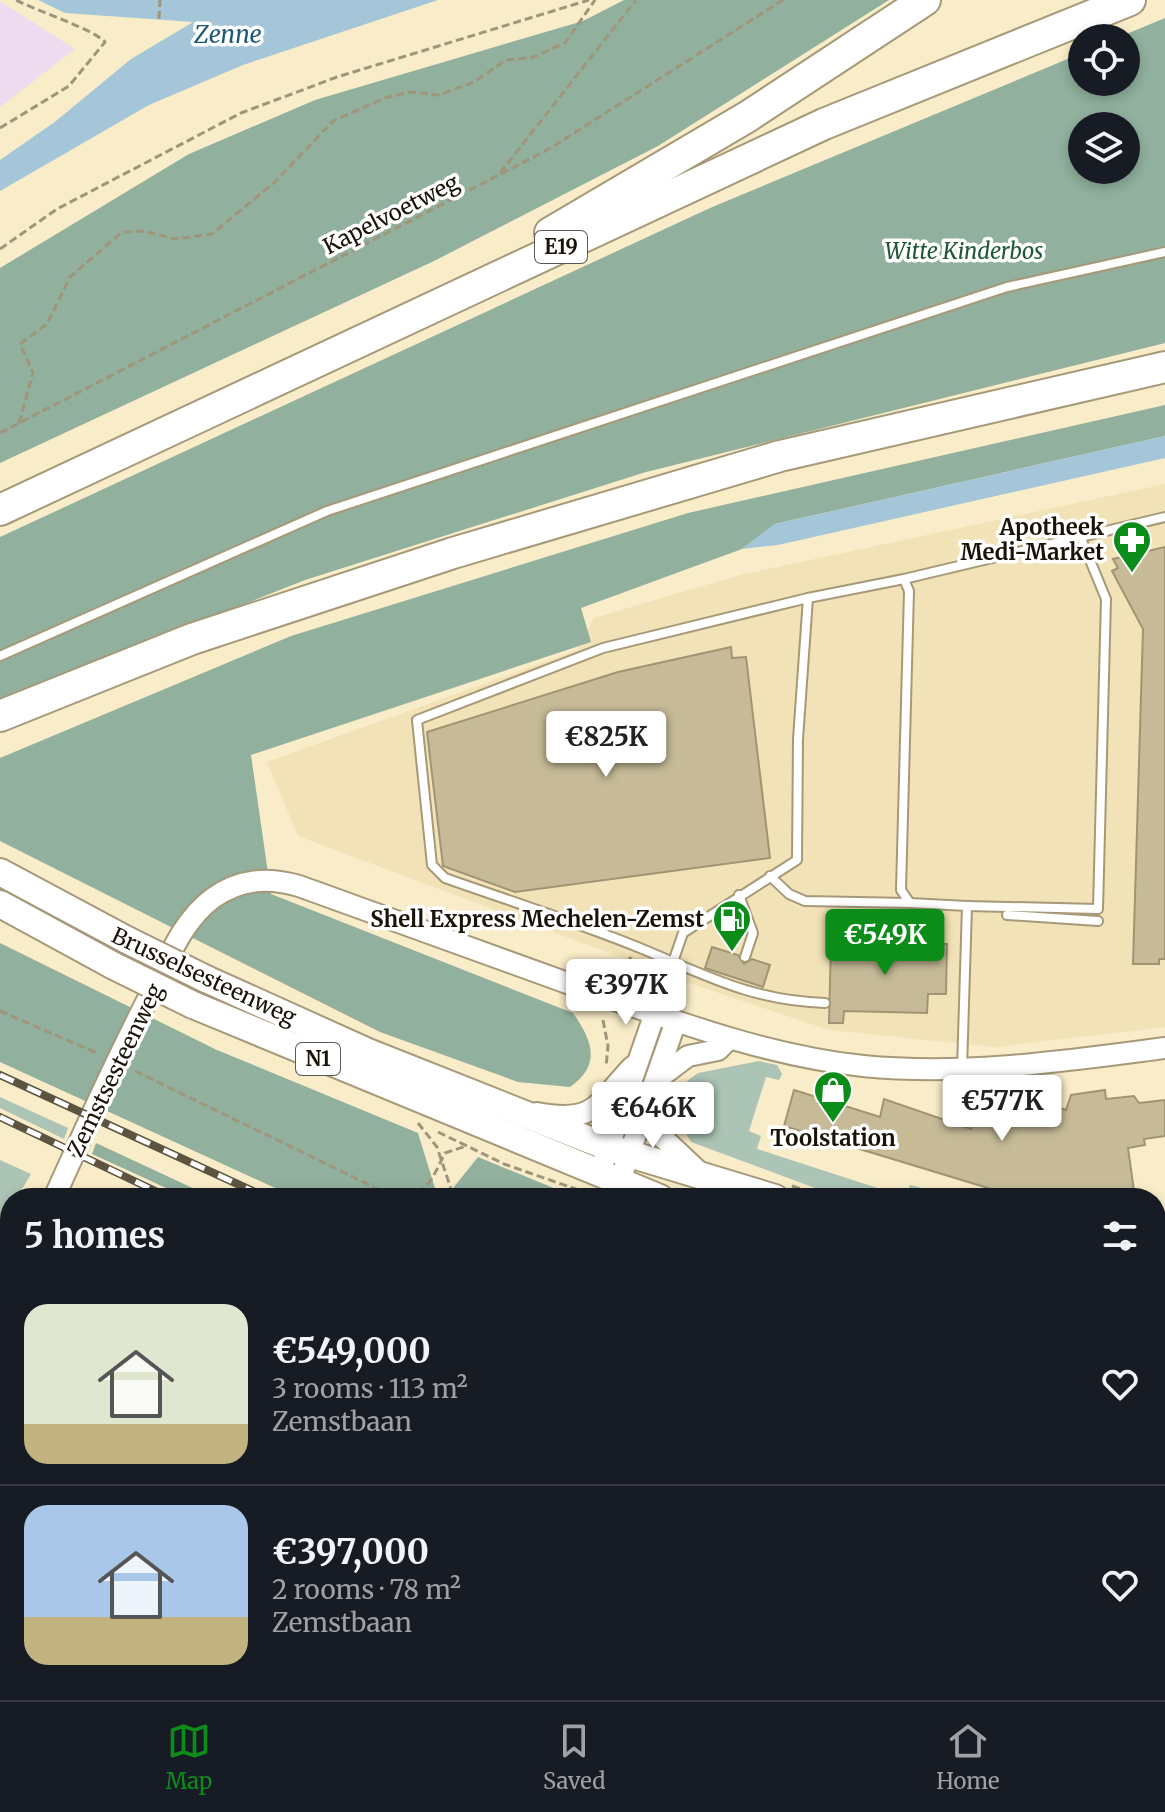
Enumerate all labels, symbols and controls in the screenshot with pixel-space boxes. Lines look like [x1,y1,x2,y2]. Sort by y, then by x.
water label: Zenne [193,19,262,50]
map controls [1068,24,1140,184]
button: locate [1068,24,1140,96]
button: layers [1068,112,1140,184]
street label: Kapelvoetweg [318,168,464,260]
road number: E19 [535,231,587,263]
park label: Witte Kinderbos [885,237,1043,265]
place label: Apotheek Medi-Market [960,513,1105,566]
pharmacy icon: Apotheek Medi-Market [1111,519,1153,574]
pin: €825K [550,711,662,779]
text: €825K [564,720,648,753]
fuel station icon: Shell Express Mechelen-Zemst [711,898,753,953]
place label: Shell Express Mechelen-Zemst [370,905,704,933]
pin: €549K [829,909,941,977]
text: €549K [843,918,927,951]
street label: Brusselsesteenweg [107,921,301,1031]
pin: €397K [570,959,682,1027]
text: €397K [584,968,668,1001]
street label: Zemstsesteenweg [61,979,169,1161]
road number: N1 [296,1043,340,1075]
shop icon: Toolstation [812,1069,854,1124]
pin: €577K [946,1075,1058,1143]
pin: €646K [597,1082,709,1150]
text: €577K [961,1084,1043,1117]
text: €646K [610,1091,696,1124]
place label: Toolstation [770,1124,896,1152]
icon: filters [1098,1214,1142,1258]
text: 5 homes [24,1215,165,1257]
text: €549,000 [272,1330,431,1372]
icon: home [88,1336,184,1432]
icon: heart [1098,1362,1142,1406]
text: 3 rooms · 113 m² [272,1372,468,1405]
text: Zemstbaan [272,1405,412,1438]
text: €397,000 [272,1531,429,1573]
icon: home [88,1537,184,1633]
icon: heart [1098,1563,1142,1607]
text: 2 rooms · 78 m² [272,1573,461,1606]
text: Zemstbaan [272,1606,412,1639]
tab: Map [165,1719,212,1795]
tab: Saved [543,1719,605,1795]
tab: Home [936,1719,1000,1795]

